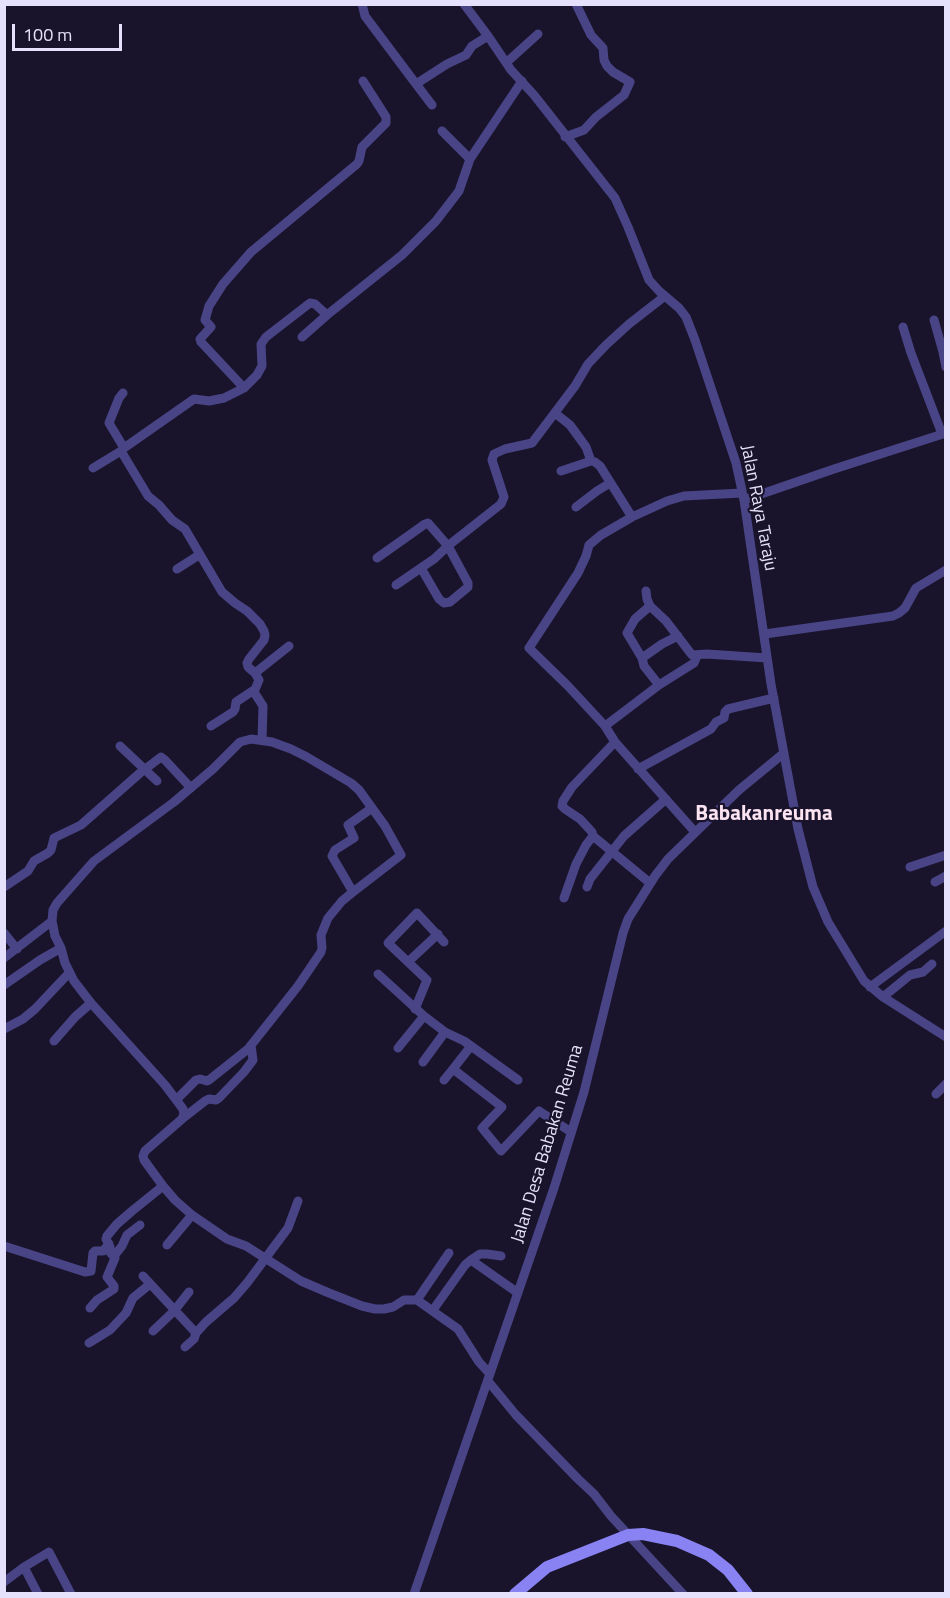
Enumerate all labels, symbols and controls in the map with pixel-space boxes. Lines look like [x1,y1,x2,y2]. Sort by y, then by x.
scale bar [15,12,124,50]
text: 100 m [23,21,72,48]
street label: Jalan Raya Taraju [735,443,781,573]
district label: Babakanreuma [695,802,833,828]
street label: Jalan Desa Babakan Reuma [507,1042,589,1246]

